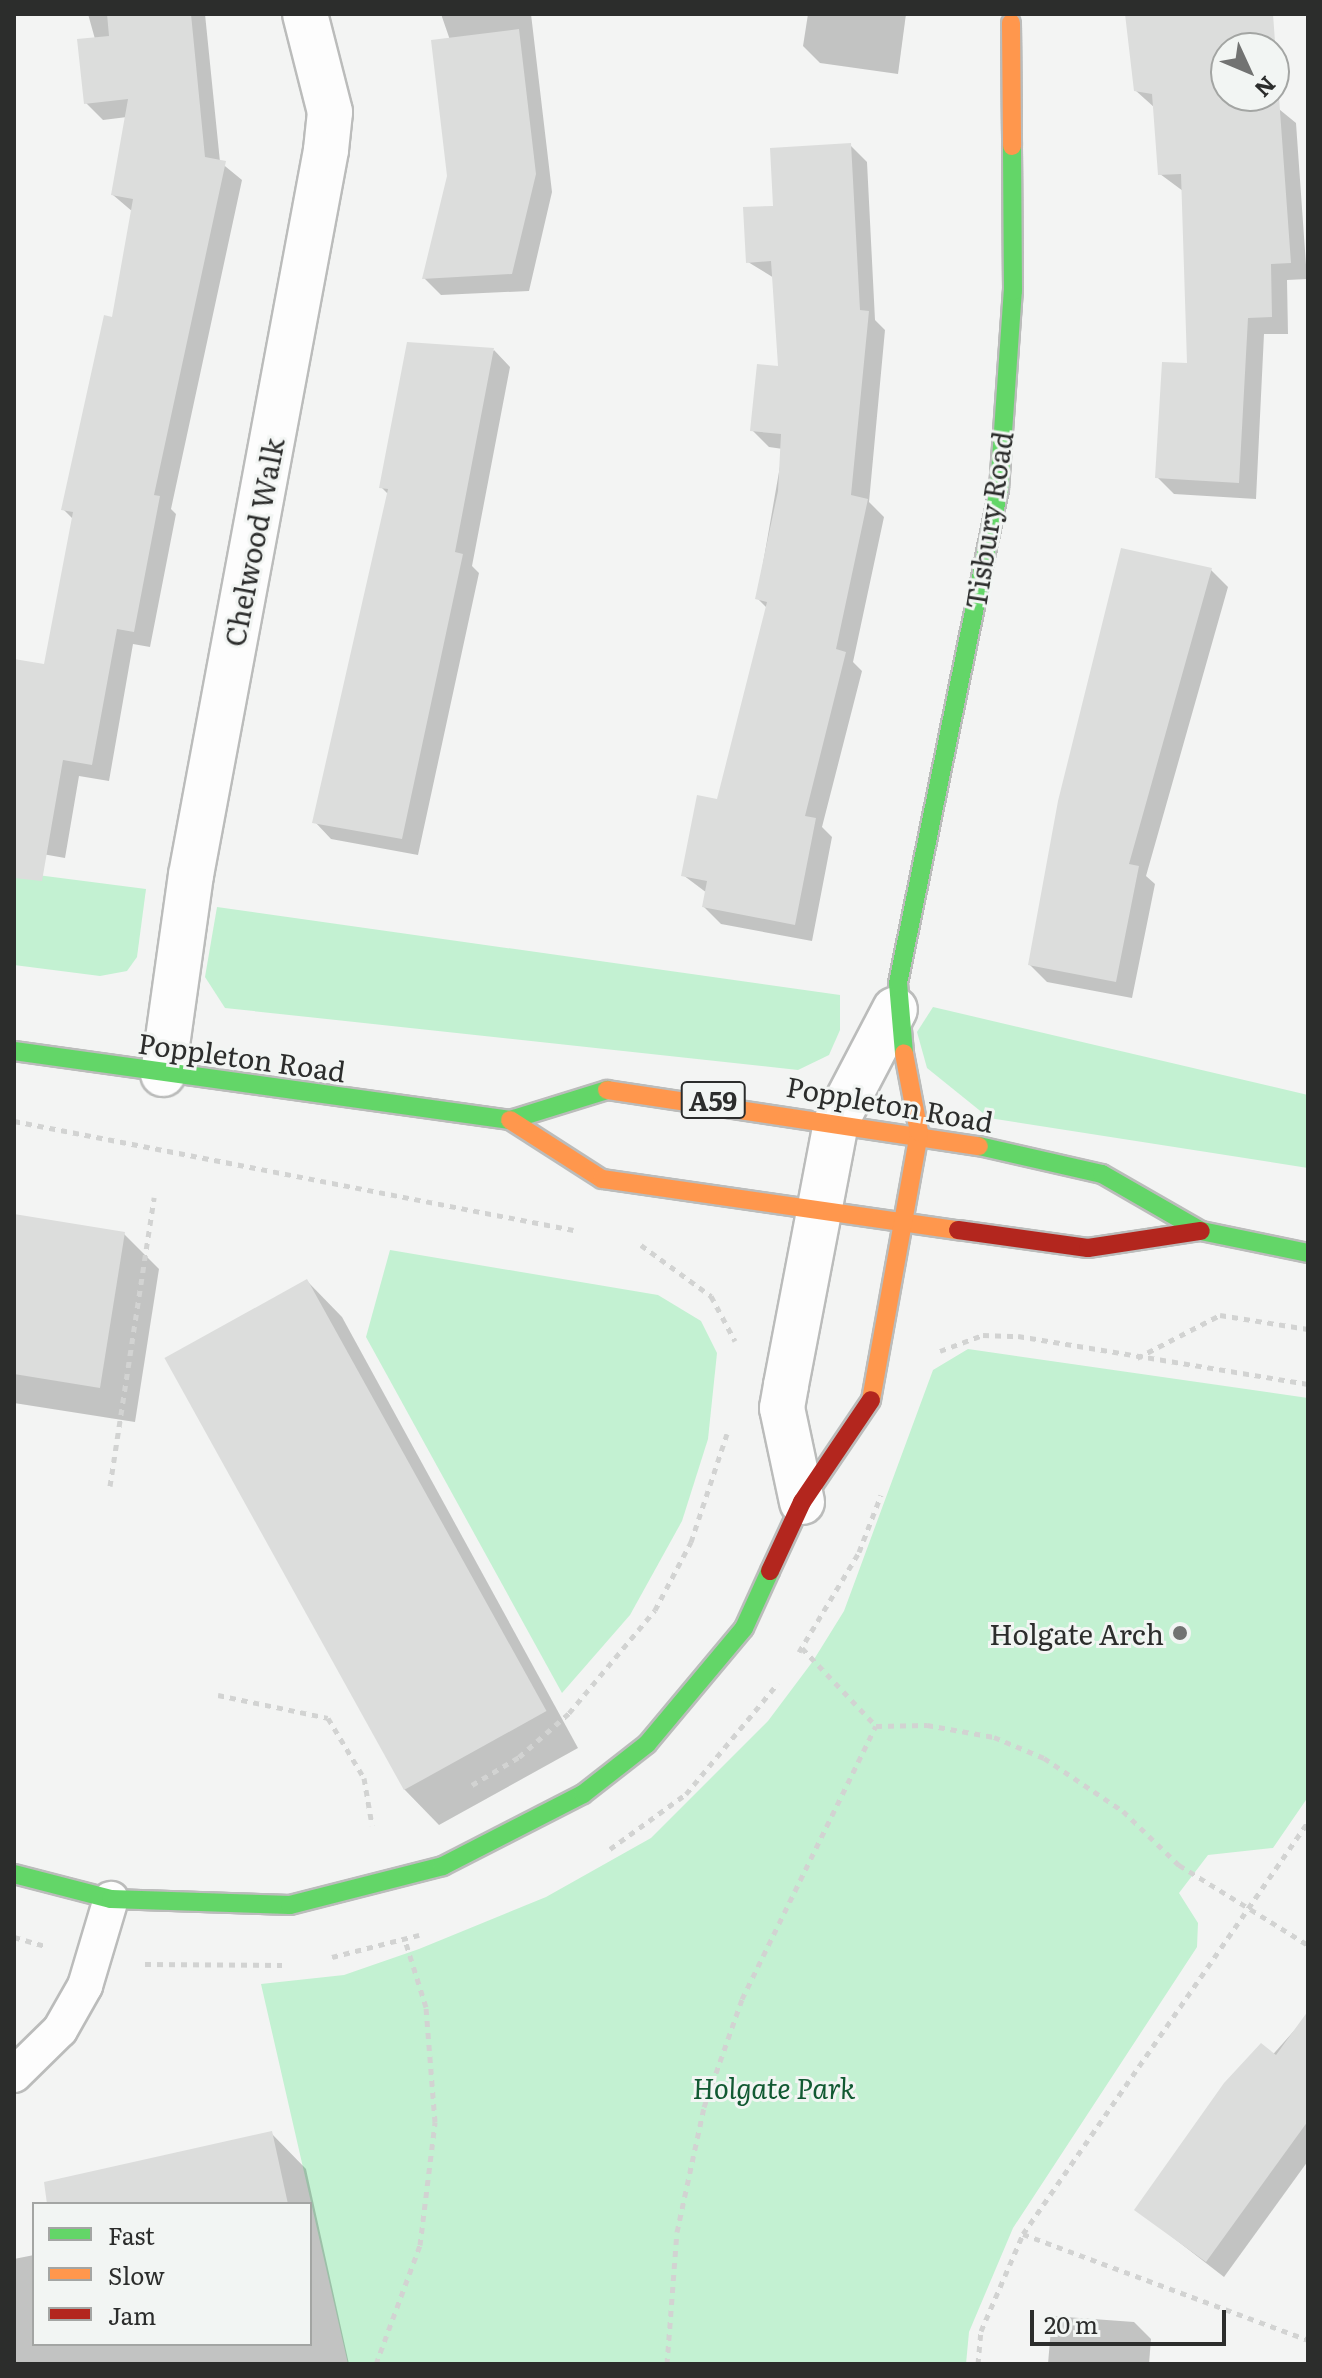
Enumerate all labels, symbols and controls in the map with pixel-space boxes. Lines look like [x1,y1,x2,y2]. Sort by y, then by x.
north arrow [1210,32,1290,112]
text: N [1248,70,1284,106]
street label: Tisbury Road [957,429,1019,611]
street label: Chelwood Walk [216,435,290,649]
street label: Poppleton Road [136,1025,348,1087]
street label: Poppleton Road [784,1068,996,1138]
road number: A59 [679,1078,747,1122]
place label: Holgate Arch [989,1616,1164,1650]
marker: Holgate Arch [1171,1624,1189,1642]
park label: Holgate Park [693,2070,855,2104]
legend [32,2202,312,2346]
text: Fast [108,2217,155,2252]
text: Slow [108,2257,165,2292]
scale bar [1034,2294,1230,2344]
text: Jam [108,2297,156,2332]
text: 20 m [1044,2306,1098,2341]

